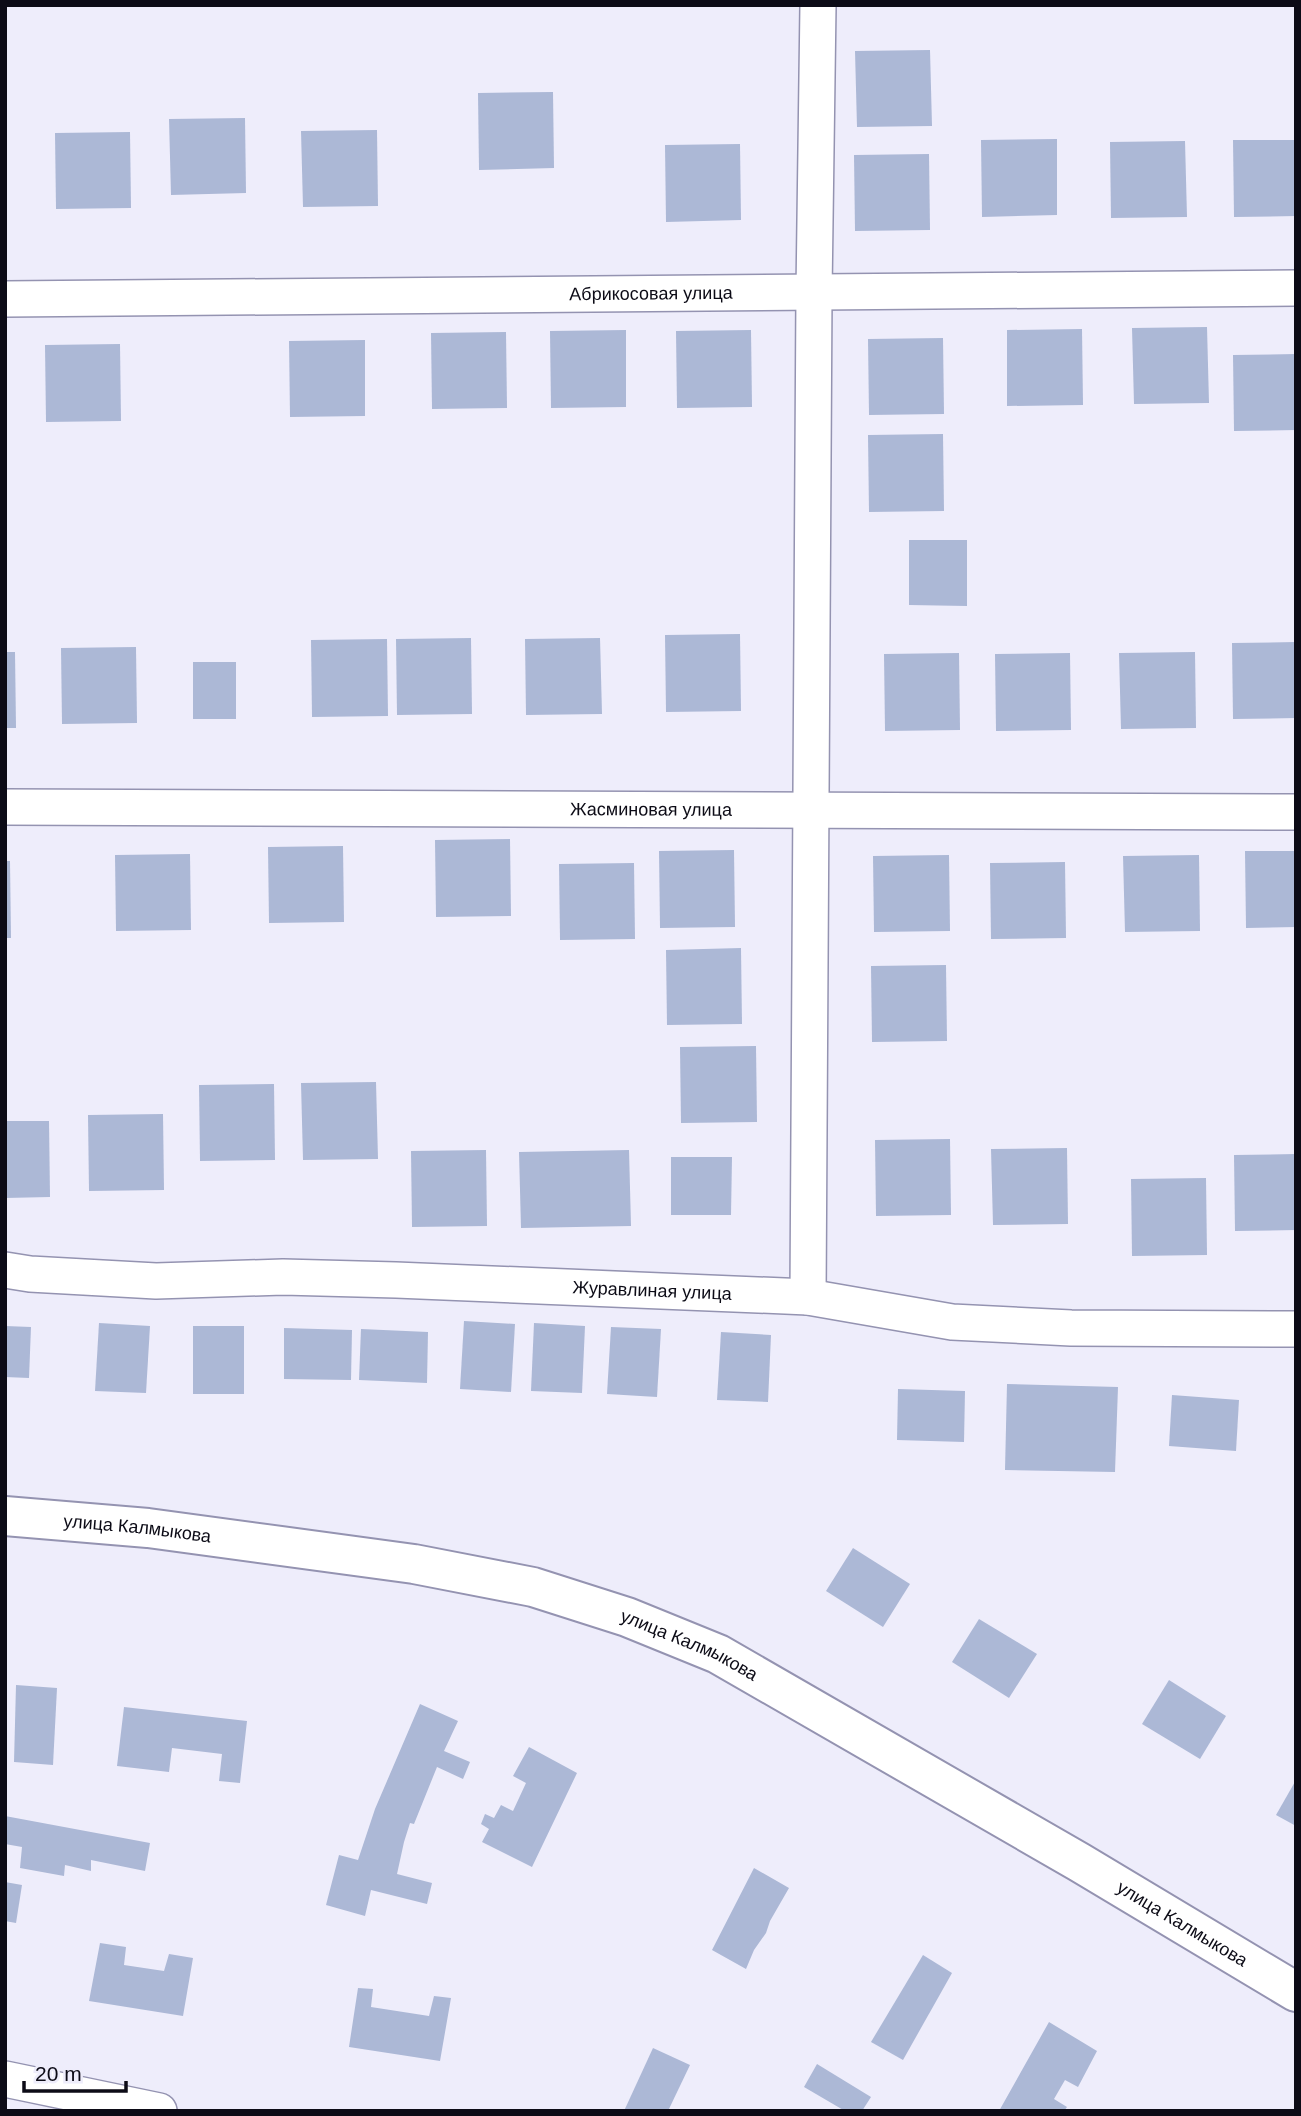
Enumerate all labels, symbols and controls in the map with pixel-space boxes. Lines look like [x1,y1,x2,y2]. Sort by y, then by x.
street label: Абрикосовая улица [569,283,734,304]
street label: Жасминовая улица [570,799,733,820]
street label: Журавлиная улица [572,1277,733,1304]
street label: улица Калмыкова [63,1511,213,1547]
street label: улица Калмыкова [618,1606,762,1685]
street label: улица Калмыкова [1113,1877,1252,1971]
scale bar [24,2050,126,2094]
text: 20 m [35,2062,82,2085]

